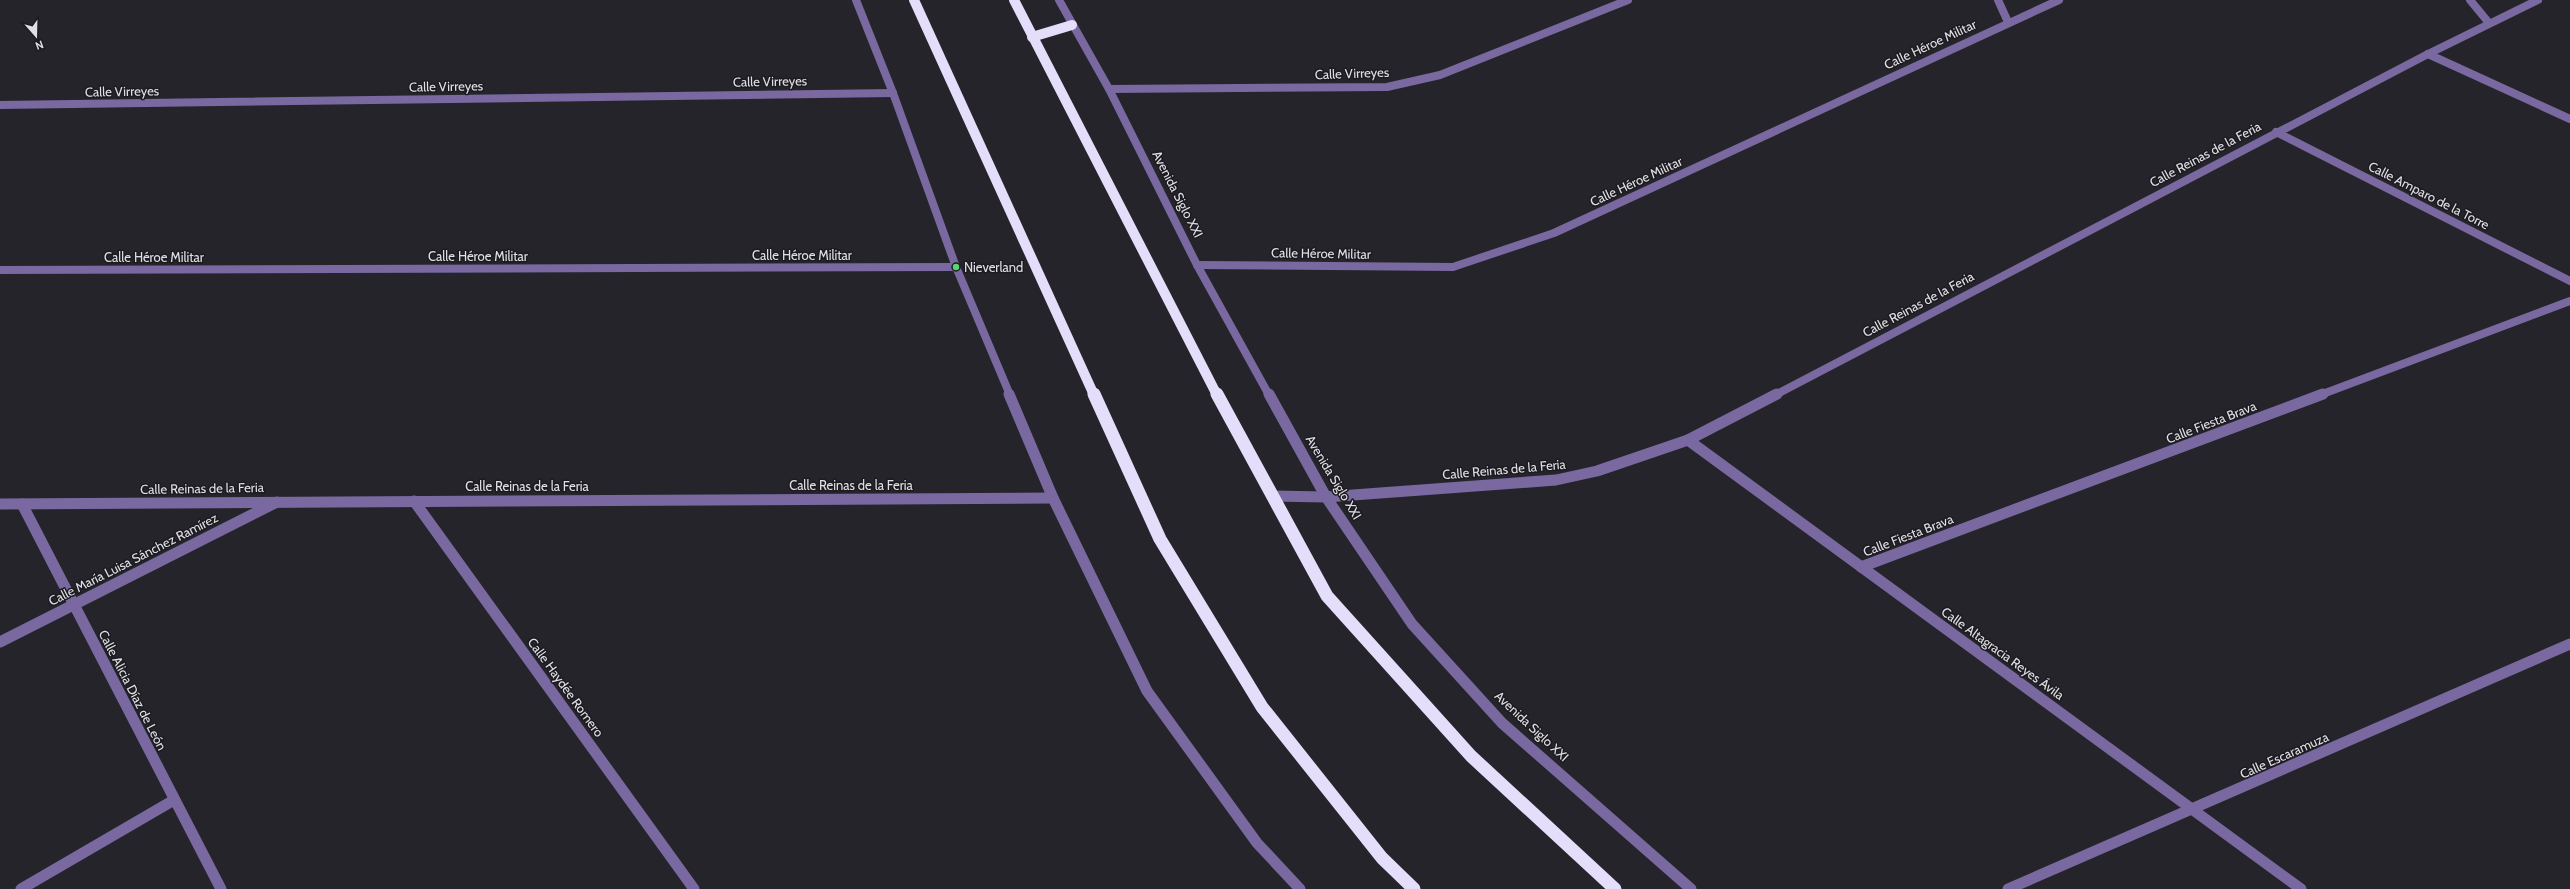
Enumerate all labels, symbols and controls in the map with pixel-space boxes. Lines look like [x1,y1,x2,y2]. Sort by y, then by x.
street label: Calle Héroe Militar [1881,15,1979,72]
north arrow [16,16,56,56]
text: N [33,37,45,53]
street label: Calle Virreyes [1315,64,1390,82]
street label: Calle Virreyes [733,72,808,90]
street label: Calle Virreyes [409,77,484,95]
street label: Calle Virreyes [85,82,160,100]
street label: Calle Reinas de la Feria [2147,118,2264,190]
street label: Avenida Siglo XXI [1149,148,1207,240]
street label: Calle Héroe Militar [1587,152,1685,209]
street label: Calle Amparo de la Torre [2366,158,2492,233]
street label: Calle Héroe Militar [1271,244,1372,262]
street label: Calle Héroe Militar [752,247,853,263]
street label: Calle Héroe Militar [428,248,529,264]
street label: Calle Héroe Militar [104,249,205,265]
place label: Nieverland [964,259,1023,275]
marker: Nieverland [951,262,961,272]
street label: Calle Reinas de la Feria [1860,268,1977,340]
street label: Calle Fiesta Brava [2164,397,2259,447]
street label: Avenida Siglo XXI [1303,432,1365,522]
street label: Calle Reinas de la Feria [1442,456,1567,482]
street label: Calle Reinas de la Feria [789,477,914,493]
street label: Calle Reinas de la Feria [465,478,590,494]
street label: Calle Reinas de la Feria [140,479,265,497]
street label: Calle María Luisa Sánchez Ramírez [46,509,220,609]
street label: Calle Fiesta Brava [1861,510,1956,560]
street label: Calle Altagracia Reyes Ávila [1939,602,2069,703]
street label: Calle Alicia Díaz de León [96,627,170,753]
street label: Calle Haydée Romero [525,634,607,740]
street label: Avenida Siglo XXI [1492,688,1572,764]
street label: Calle Escaramuza [2237,728,2332,782]

